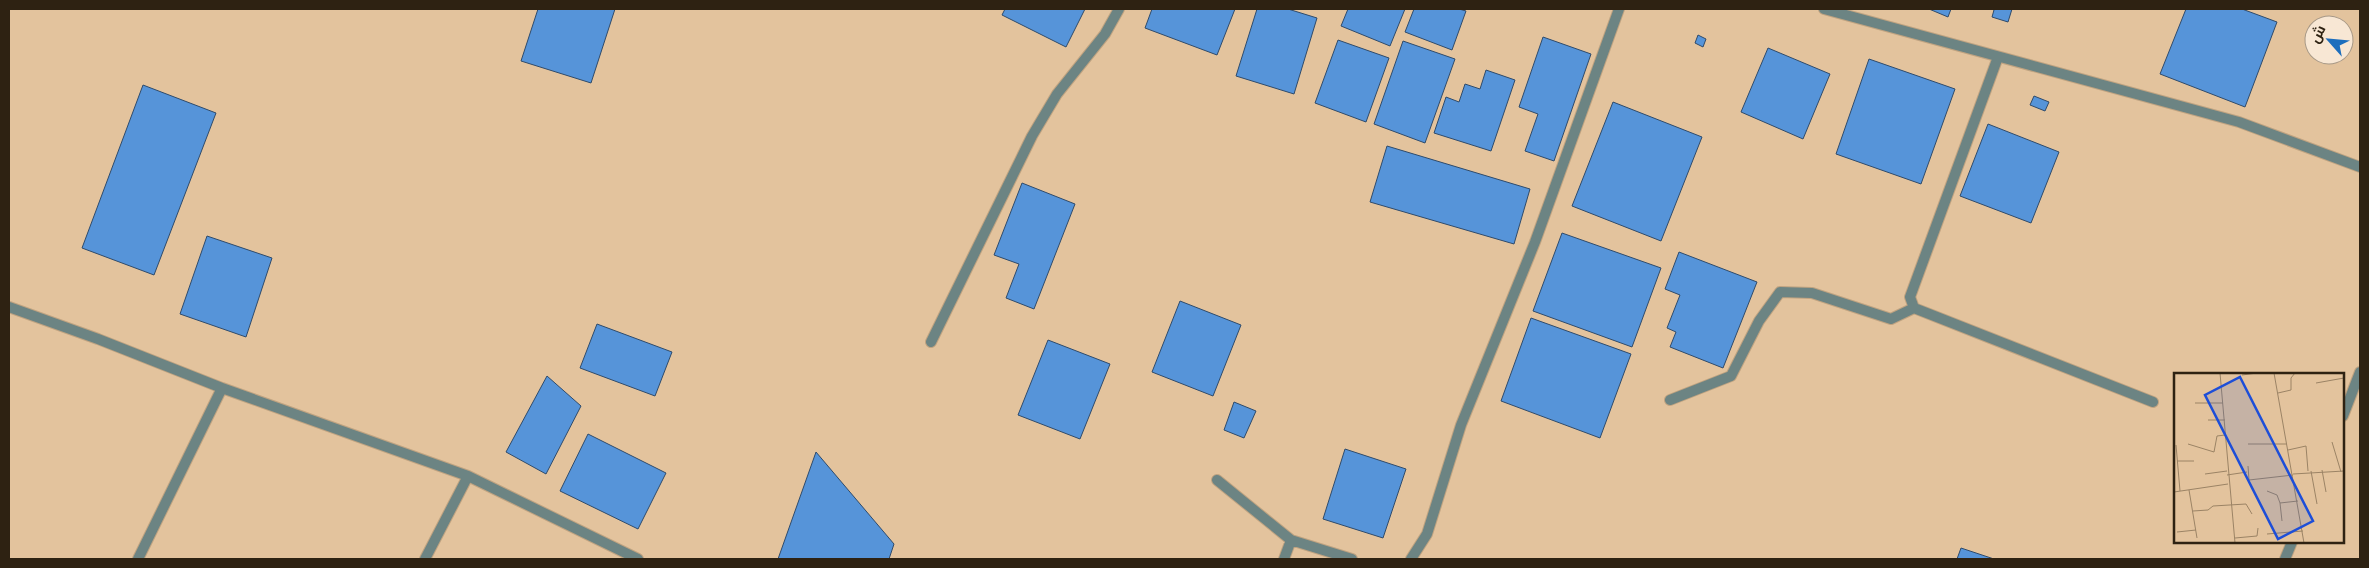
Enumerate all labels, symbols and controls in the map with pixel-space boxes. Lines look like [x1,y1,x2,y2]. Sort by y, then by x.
north arrow [2304,15,2354,65]
text: ش [2305,22,2330,46]
inset map [2174,373,2344,543]

